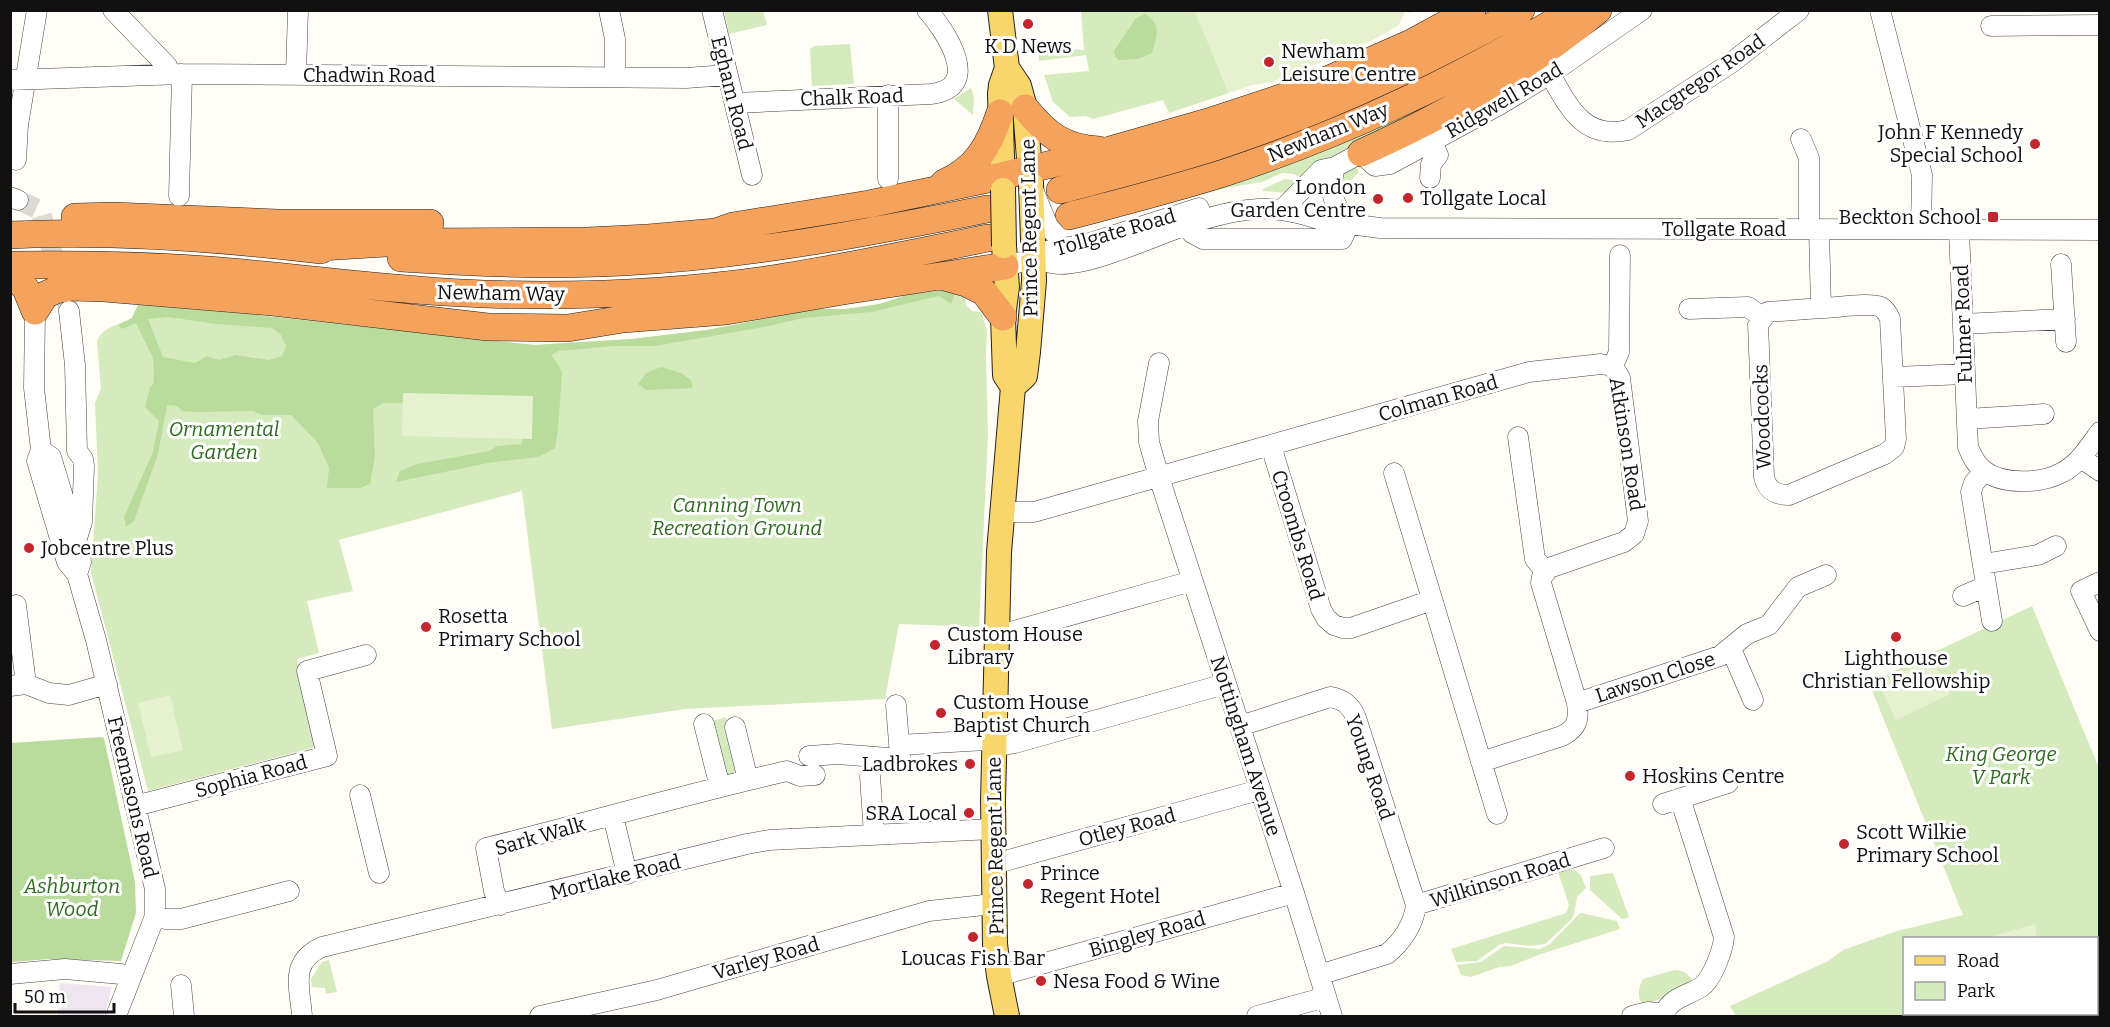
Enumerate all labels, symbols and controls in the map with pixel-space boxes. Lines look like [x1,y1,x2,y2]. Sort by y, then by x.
marker: K D News [1021,17,1035,31]
street label: Macgregor Road [1631,29,1769,133]
street label: Egham Road [706,34,758,153]
place label: K D News [984,34,1072,58]
place label: Newham Leisure Centre [1281,39,1416,86]
marker: Newham Leisure Centre [1262,55,1276,69]
street label: Ridgwell Road [1441,57,1567,143]
street label: Chadwin Road [303,63,435,87]
street label: Chalk Road [800,83,904,111]
street label: Newham Way [1264,97,1392,167]
place label: John F Kennedy Special School [1877,120,2023,167]
marker: John F Kennedy Special School [2028,137,2042,151]
street label: Prince Regent Lane [1015,139,1043,317]
place label: London Garden Centre [1230,175,1366,222]
place label: Tollgate Local [1420,186,1547,210]
marker: Tollgate Local [1401,191,1415,205]
marker: London Garden Centre [1371,192,1385,206]
street label: Tollgate Road [1052,203,1178,261]
place label: Beckton School [1839,205,1981,229]
marker: Beckton School [1986,210,2000,224]
street label: Tollgate Road [1662,217,1786,241]
street label: Fulmer Road [1949,264,1977,384]
street label: Newham Way [437,280,566,306]
street label: Woodcocks [1748,364,1776,470]
street label: Colman Road [1375,369,1501,427]
street label: Atkinson Road [1605,375,1649,513]
park label: Ornamental Garden [169,417,279,464]
street label: Croombs Road [1267,467,1329,603]
park label: Canning Town Recreation Ground [652,493,822,540]
place label: Jobcentre Plus [40,536,174,560]
marker: Jobcentre Plus [22,541,36,555]
place label: Rosetta Primary School [438,604,581,651]
marker: Rosetta Primary School [419,620,433,634]
place label: Custom House Library [947,622,1083,669]
marker: Lighthouse Christian Fellowship [1889,630,1903,644]
marker: Custom House Library [928,638,942,652]
street label: Lawson Close [1592,646,1718,708]
place label: Lighthouse Christian Fellowship [1802,646,1990,693]
street label: Nottingham Avenue [1206,653,1286,839]
place label: Custom House Baptist Church [953,690,1091,737]
marker: Custom House Baptist Church [934,706,948,720]
street label: Young Road [1341,711,1399,823]
street label: Freemasons Road [103,714,163,880]
park label: King George V Park [1945,742,2057,789]
street label: Sophia Road [192,749,310,803]
place label: Ladbrokes [862,752,958,776]
marker: Ladbrokes [963,757,977,771]
street label: Prince Regent Lane [981,757,1009,935]
place label: Hoskins Centre [1642,764,1784,788]
marker: Hoskins Centre [1623,769,1637,783]
place label: SRA Local [865,801,957,825]
street label: Otley Road [1076,802,1178,851]
marker: SRA Local [962,806,976,820]
street label: Sark Walk [492,811,589,860]
place label: Scott Wilkie Primary School [1856,820,1999,867]
marker: Scott Wilkie Primary School [1837,837,1851,851]
street label: Wilkinson Road [1427,847,1573,913]
street label: Mortlake Road [547,849,683,905]
place label: Prince Regent Hotel [1040,861,1160,908]
park label: Ashburton Wood [23,874,120,921]
marker: Prince Regent Hotel [1021,877,1035,891]
street label: Bingley Road [1086,906,1208,962]
marker: Loucas Fish Bar [966,930,980,944]
street label: Varley Road [710,931,822,985]
legend [1903,937,2098,1015]
place label: Loucas Fish Bar [901,946,1045,970]
text: Road [1957,950,2000,972]
place label: Nesa Food & Wine [1053,969,1220,993]
marker: Nesa Food & Wine [1034,974,1048,988]
scale bar [15,976,114,1014]
text: Park [1957,980,1996,1002]
text: 50 m [24,986,66,1008]

